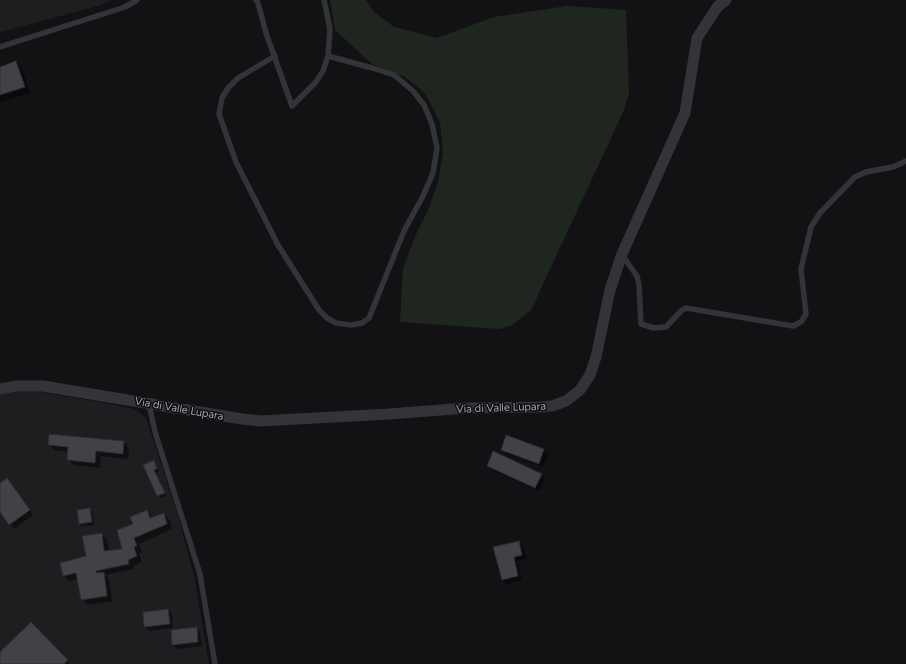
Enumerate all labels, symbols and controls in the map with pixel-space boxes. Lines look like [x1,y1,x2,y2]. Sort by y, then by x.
street label: Via di Valle Lupara [134,395,224,423]
street label: Via di Valle Lupara [456,400,546,416]

